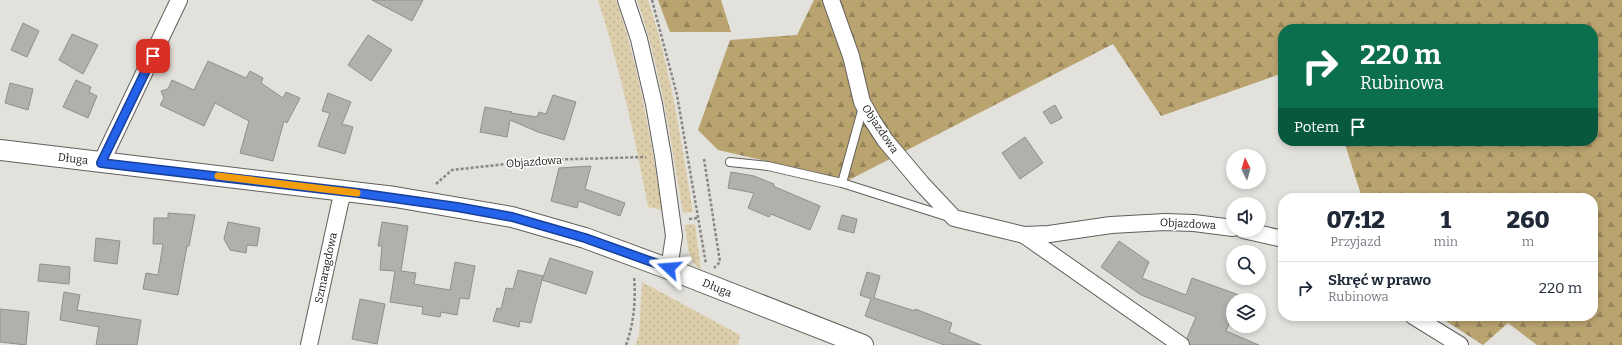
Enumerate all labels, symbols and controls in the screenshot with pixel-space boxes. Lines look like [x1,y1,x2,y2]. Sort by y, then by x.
text: 220 m [1360,38,1441,71]
pin [136,39,170,73]
icon: right [1294,40,1346,92]
icon: arrive [142,45,164,67]
text: Rubinowa [1360,72,1444,94]
street label: Objazdowa [859,102,901,156]
icon: arrive [1347,116,1369,138]
text: Potem [1294,118,1339,136]
north arrow [1226,149,1266,189]
map controls [1226,149,1266,333]
street label: Długa [57,151,89,167]
street label: Objazdowa [506,154,562,170]
button: sound [1226,197,1266,237]
text: 07:12 [1326,206,1385,234]
text: 1 [1440,206,1451,234]
text: 260 [1506,206,1550,234]
street label: Objazdowa [1160,216,1216,232]
street label: Szmaragdowa [312,231,340,305]
text: Przyjazd [1330,234,1381,249]
text: min [1434,234,1458,249]
text: m [1522,234,1534,249]
button: search [1226,245,1266,285]
position arrow [648,247,690,289]
text: Skręć w prawo [1328,271,1431,289]
street label: Długa [700,276,734,300]
icon: right [1294,277,1316,299]
text: 220 m [1539,279,1582,297]
text: Rubinowa [1328,289,1389,304]
button: layers [1226,293,1266,333]

